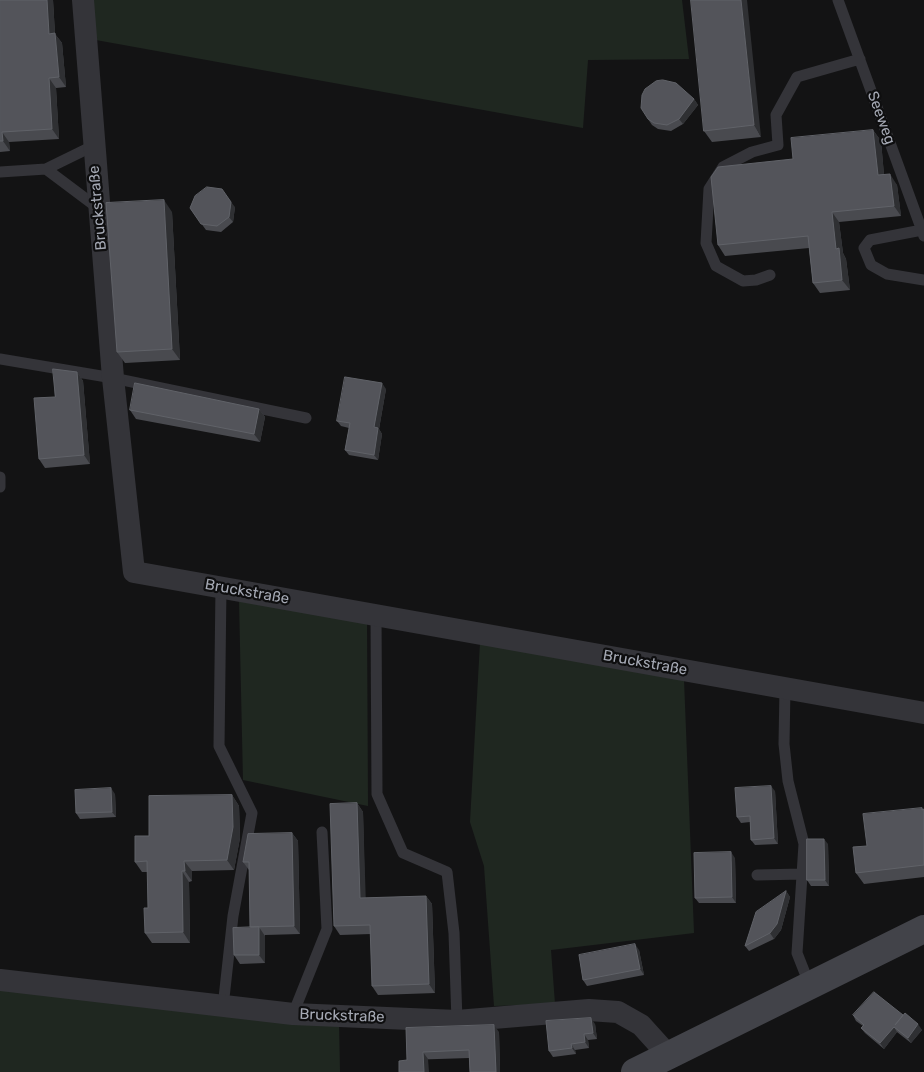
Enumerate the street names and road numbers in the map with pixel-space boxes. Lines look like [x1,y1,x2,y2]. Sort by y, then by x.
street label: Seeweg [863,89,899,147]
street label: Bruckstraße [85,165,111,251]
street label: Bruckstraße [203,576,291,608]
street label: Bruckstraße [601,647,689,679]
street label: Bruckstraße [299,1006,385,1026]

